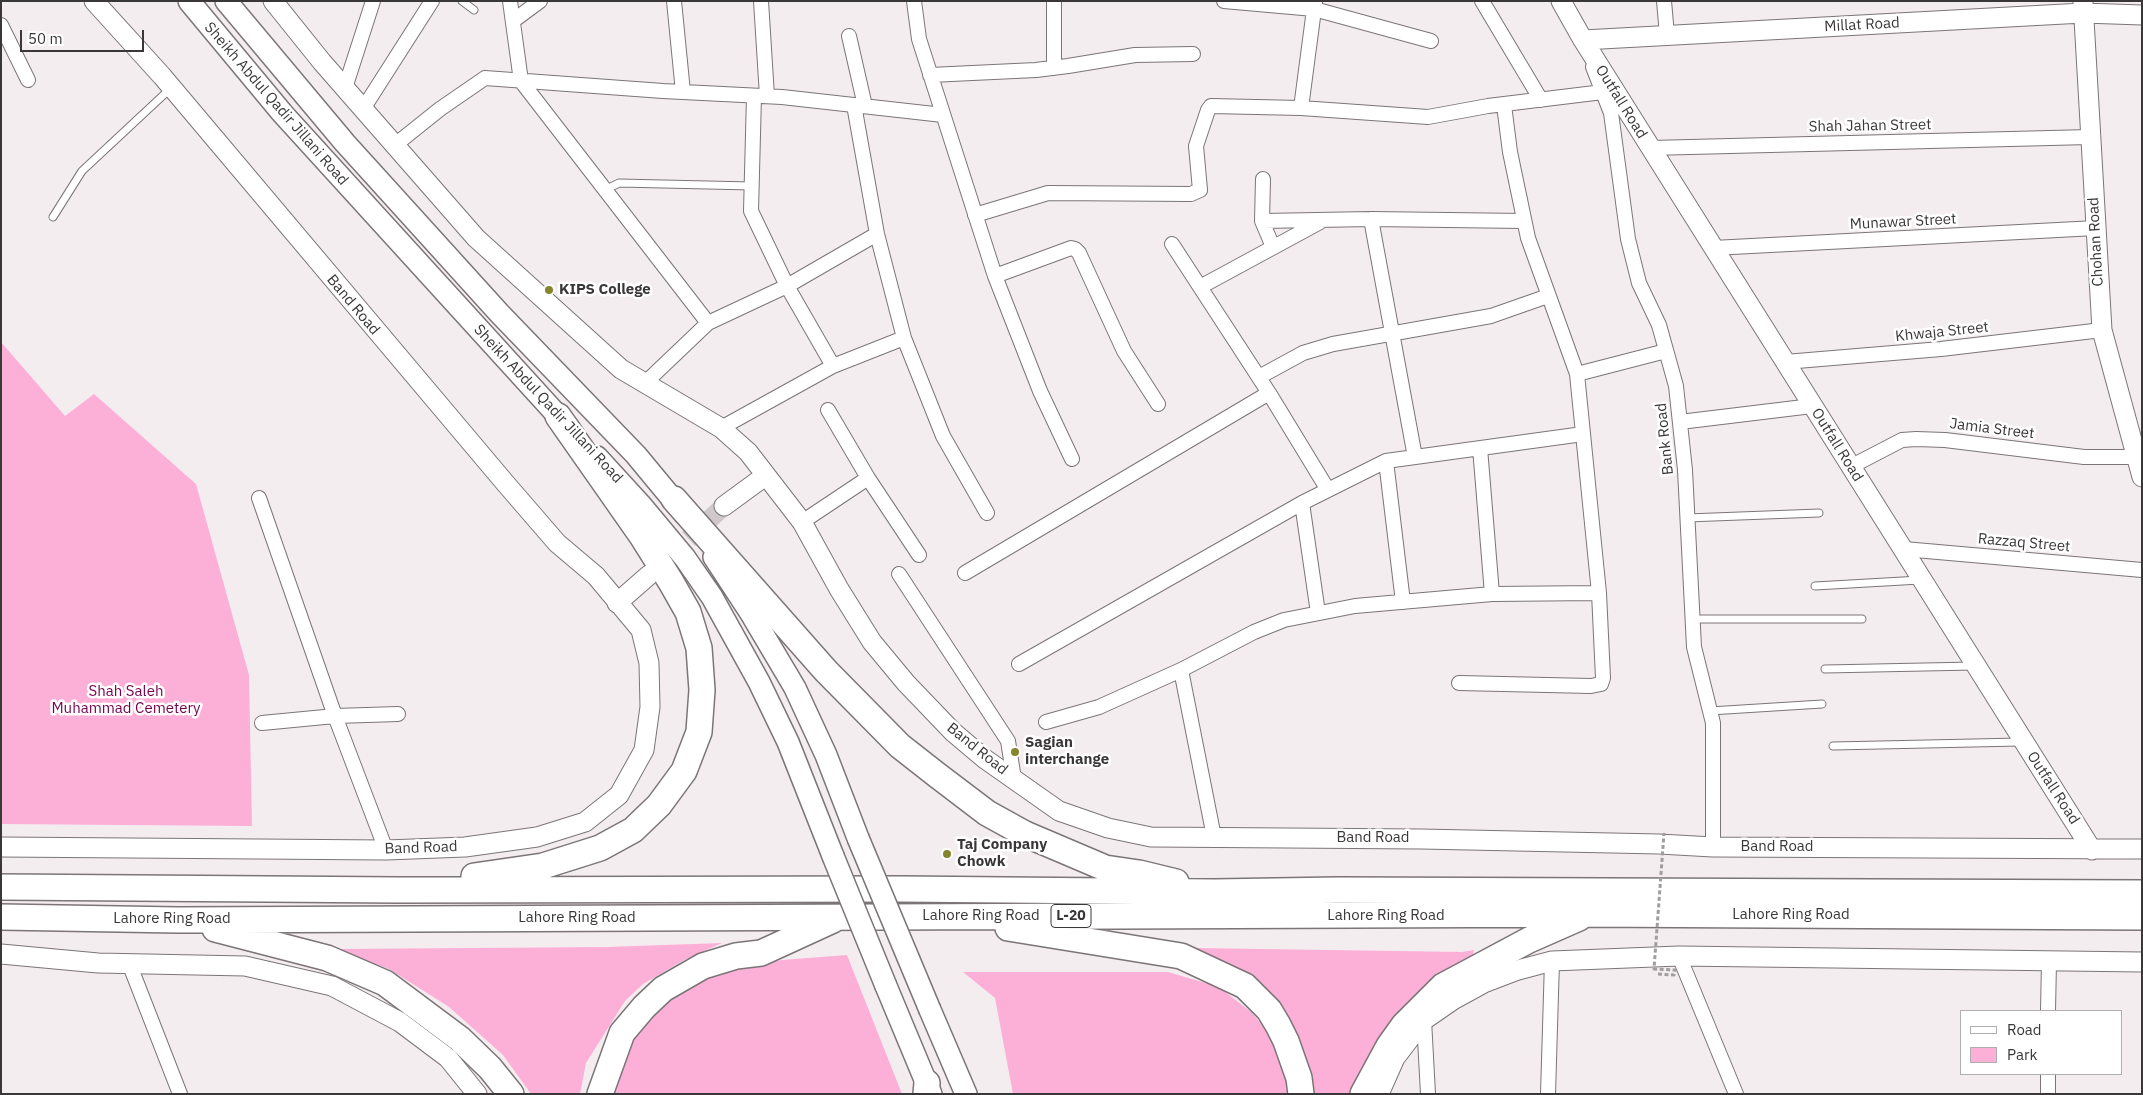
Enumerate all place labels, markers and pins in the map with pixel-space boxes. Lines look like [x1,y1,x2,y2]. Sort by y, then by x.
place label: KIPS College [559,281,651,299]
marker: KIPS College [543,284,555,296]
place label: Sagian interchange [1025,734,1109,769]
marker: Sagian interchange [1009,746,1021,758]
place label: Taj Company Chowk [957,836,1047,871]
marker: Taj Company Chowk [941,848,953,860]

